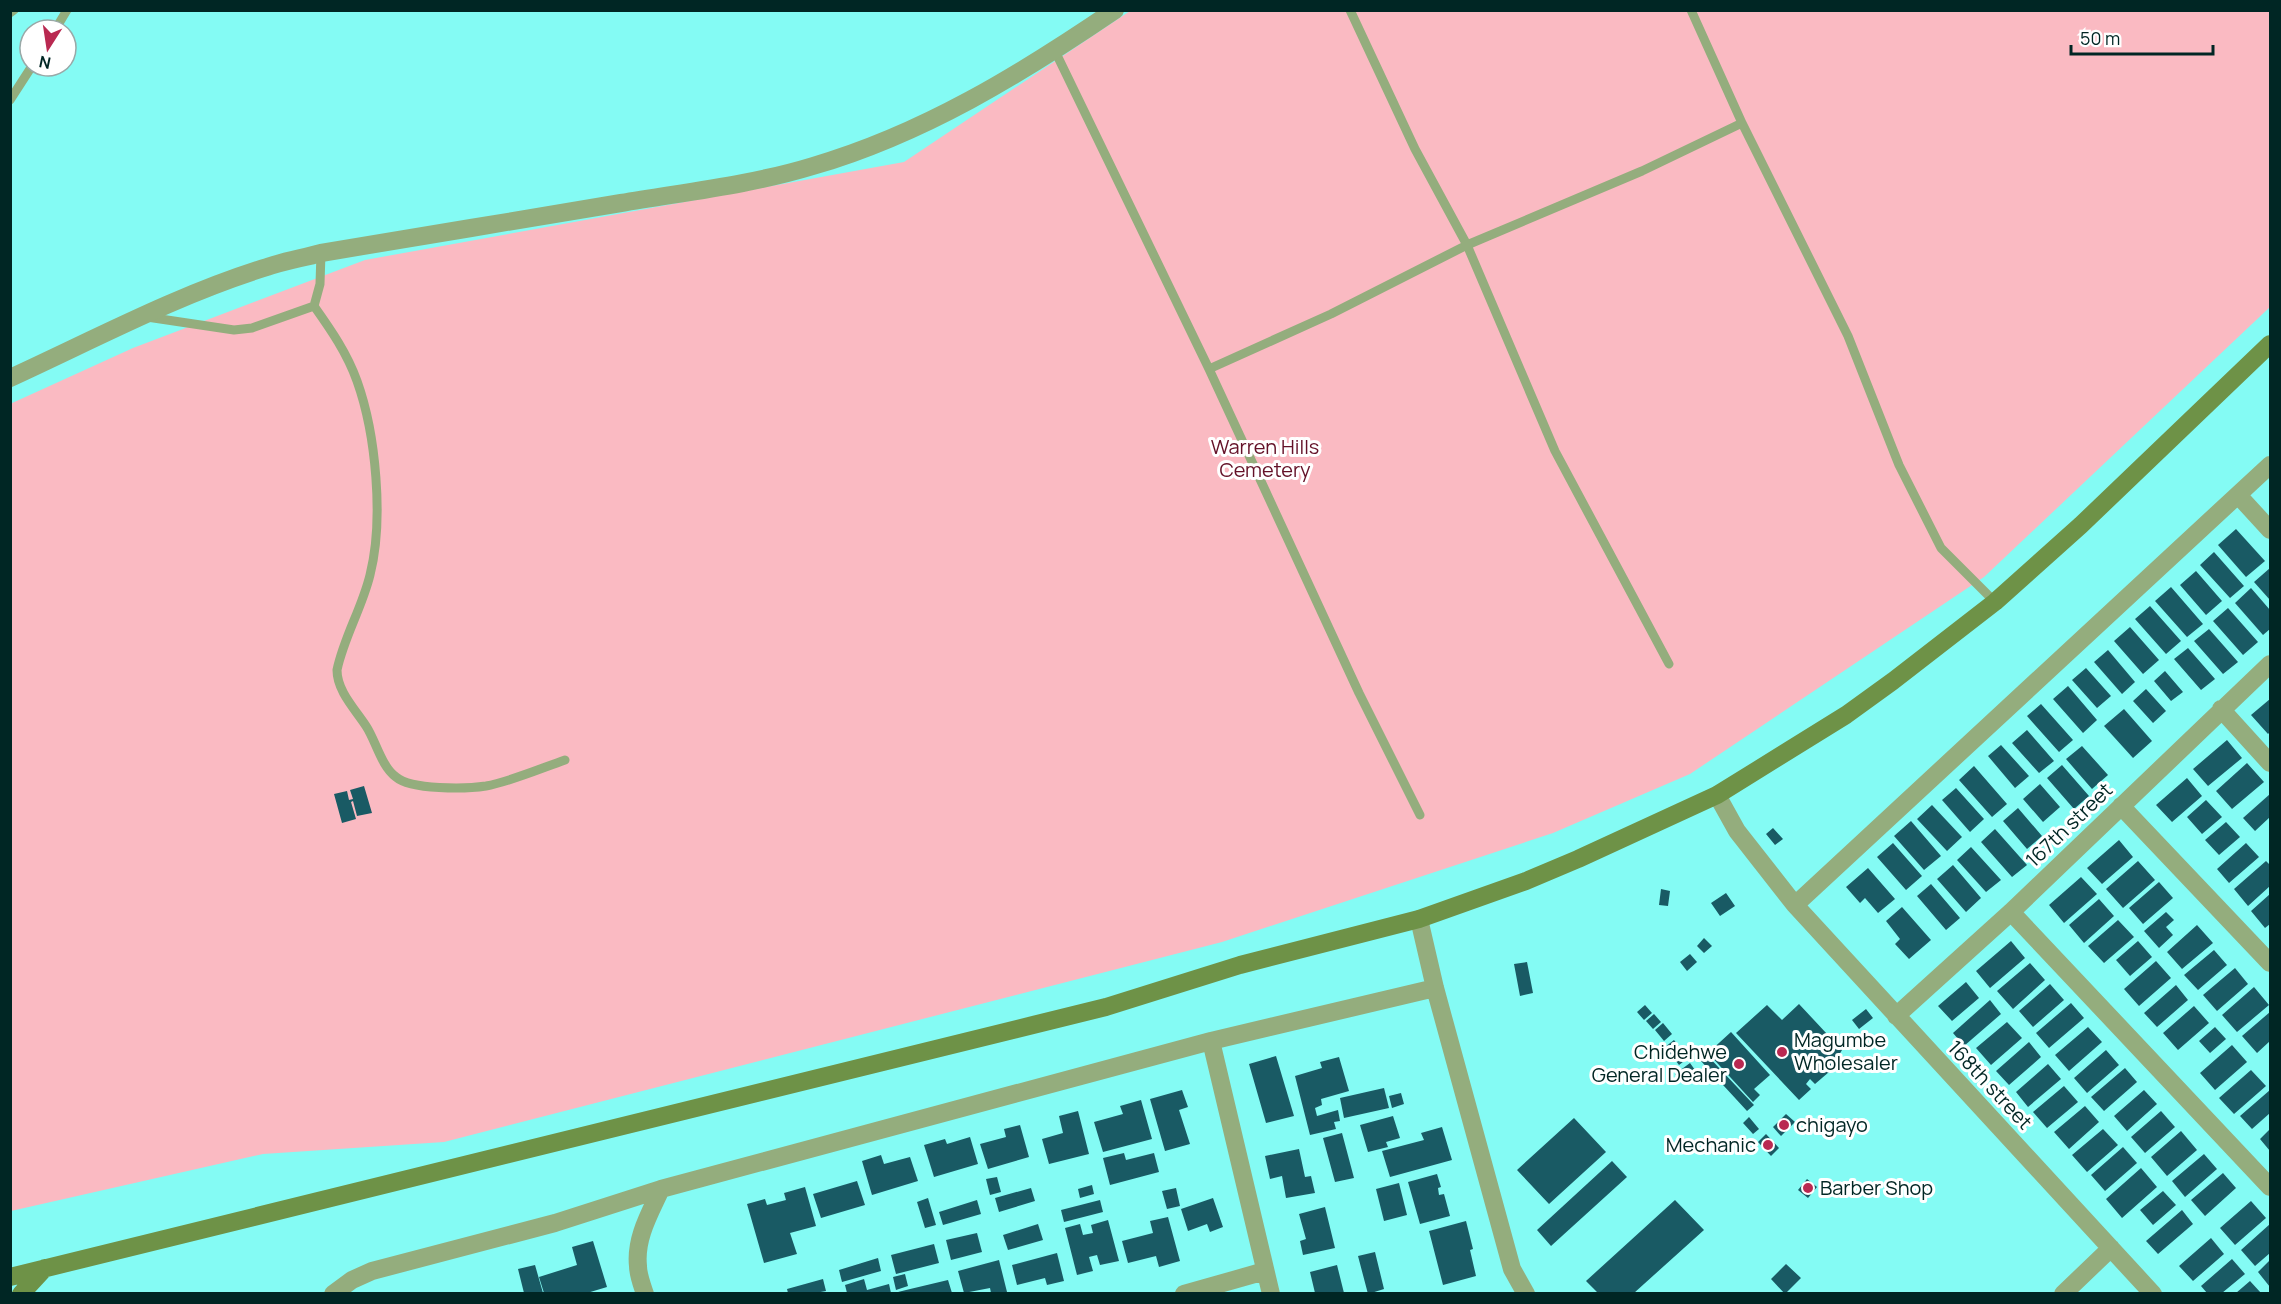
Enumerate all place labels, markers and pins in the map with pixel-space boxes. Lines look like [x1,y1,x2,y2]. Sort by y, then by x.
place label: Magumbe Wholesaler [1794,1026,1898,1076]
place label: Chidehwe General Dealer [1592,1038,1727,1088]
marker: Magumbe Wholesaler [1775,1045,1789,1059]
marker: Chidehwe General Dealer [1732,1057,1746,1071]
place label: chigayo [1796,1111,1868,1138]
marker: chigayo [1777,1118,1791,1132]
place label: Mechanic [1666,1131,1756,1158]
marker: Mechanic [1761,1138,1775,1152]
place label: Barber Shop [1820,1174,1933,1201]
marker: Barber Shop [1801,1181,1815,1195]

